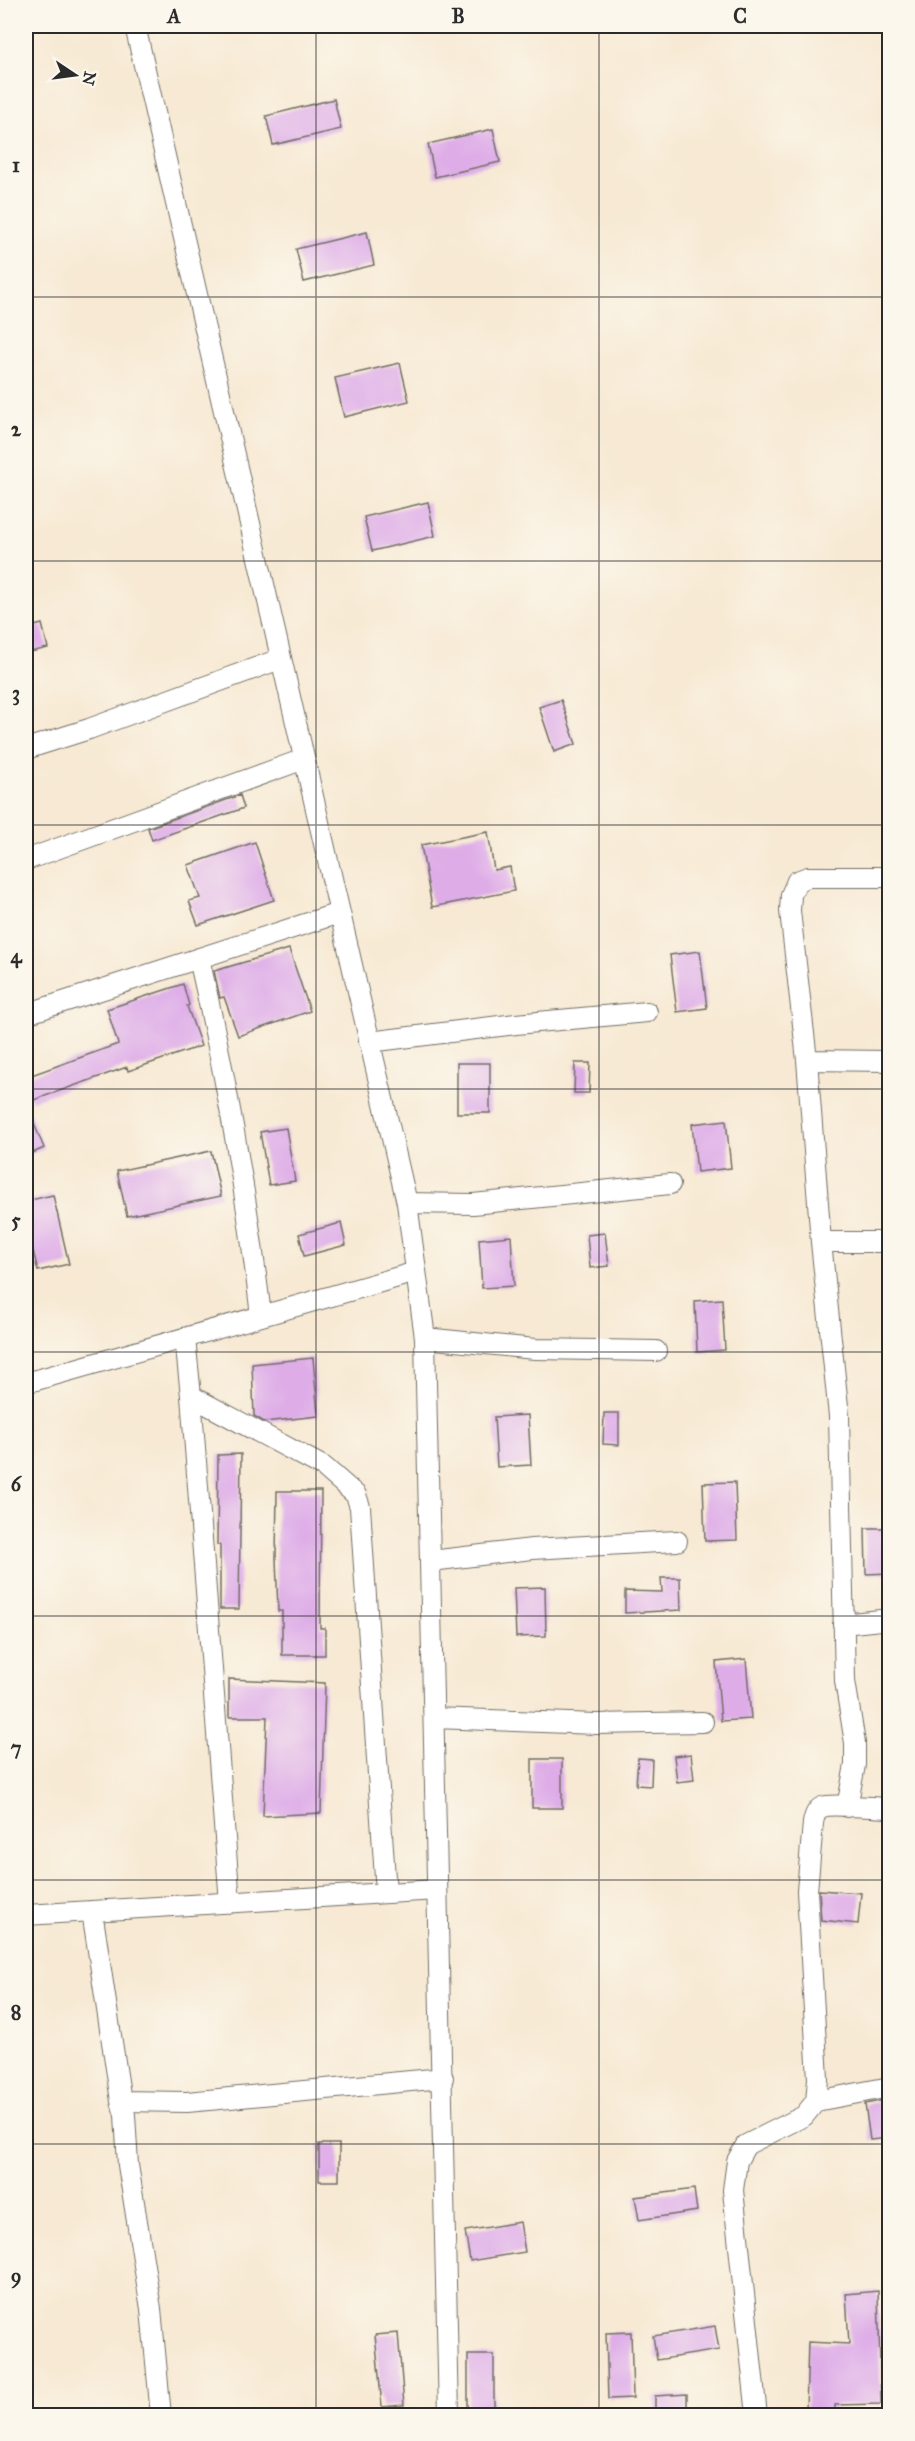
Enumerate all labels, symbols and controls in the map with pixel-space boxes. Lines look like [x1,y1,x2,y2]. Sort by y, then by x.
text: A [165,4,181,28]
text: B [451,4,465,28]
text: C [733,4,747,28]
north arrow [45,45,105,105]
text: N [78,70,100,87]
text: 1 [12,153,20,177]
text: 2 [11,417,22,441]
text: 3 [12,681,20,706]
text: 4 [10,944,22,969]
text: 5 [11,1208,21,1232]
text: 6 [11,1472,23,1496]
text: 7 [11,1736,22,1760]
text: 8 [11,2000,21,2024]
text: 9 [11,2264,21,2289]

